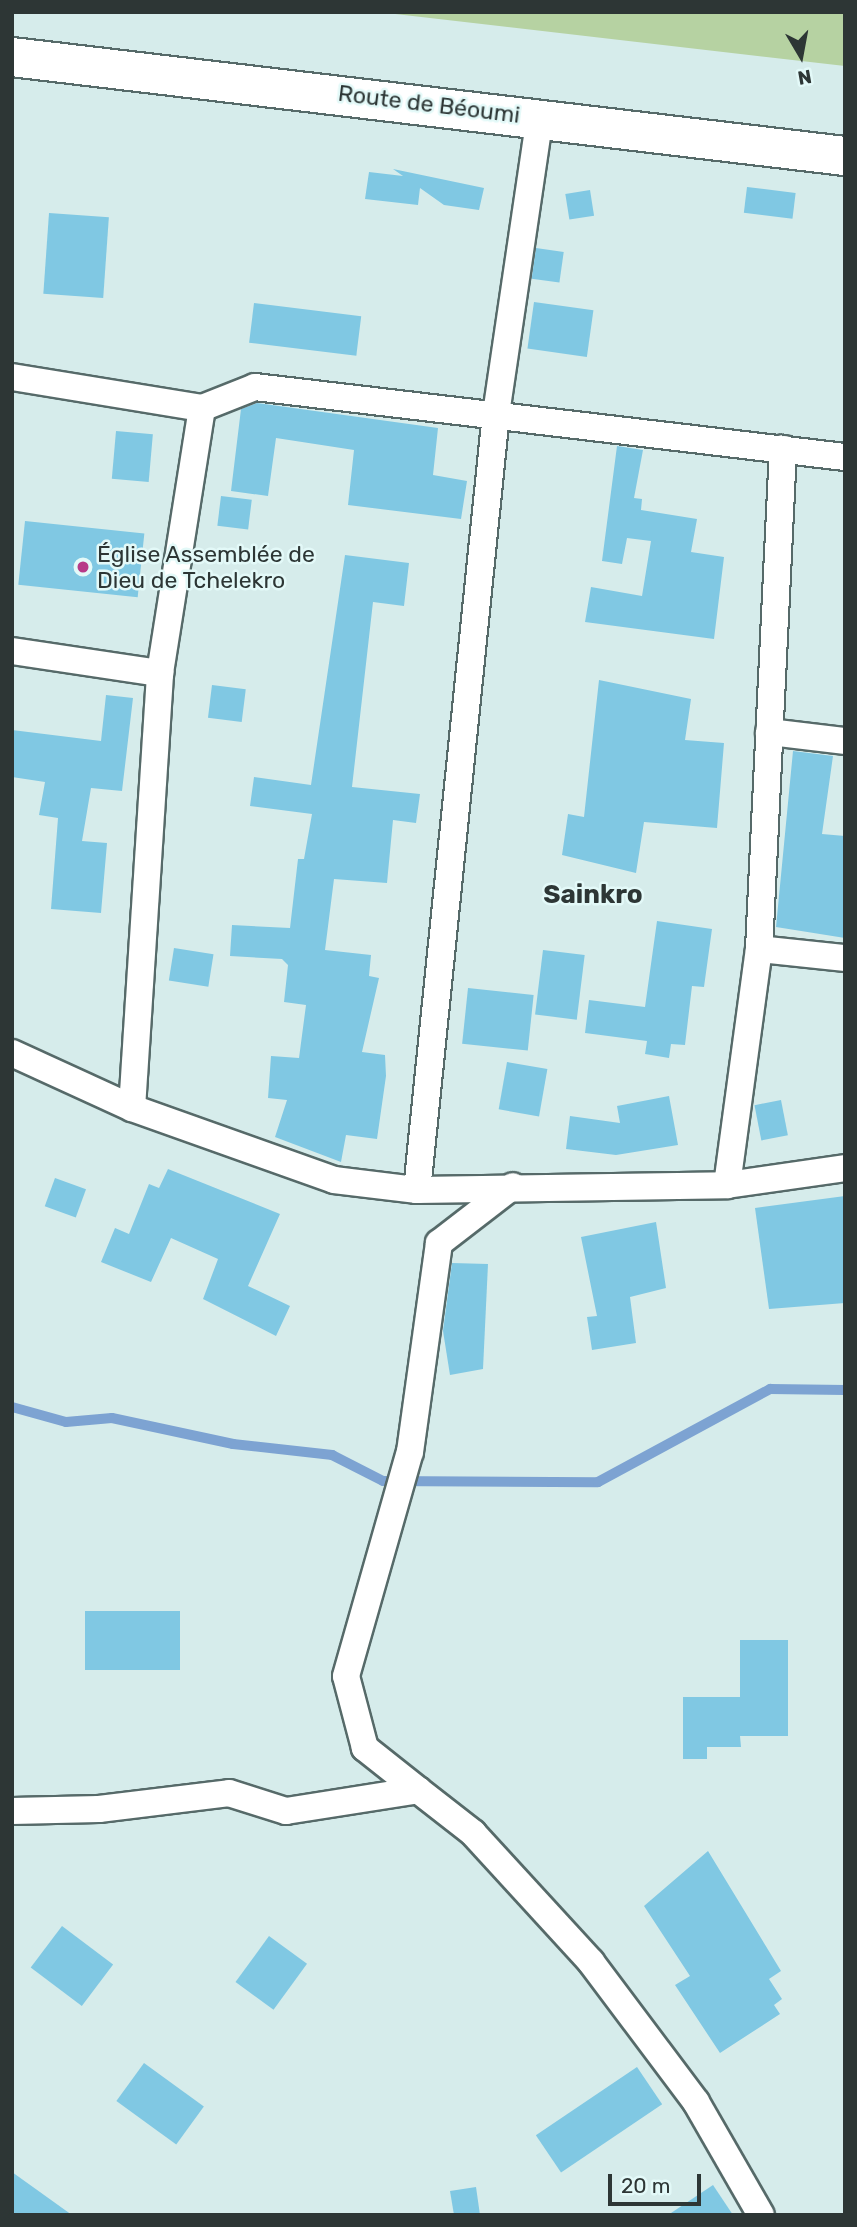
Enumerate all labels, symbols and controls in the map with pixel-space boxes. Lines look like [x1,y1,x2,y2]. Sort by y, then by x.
north arrow [766,21,836,91]
text: N [796,65,813,90]
street label: Route de Béoumi [337,79,521,129]
place label: Église Assemblée de Dieu de Tchelekro [97,540,315,594]
marker: Église Assemblée de Dieu de Tchelekro [75,559,91,575]
district label: Sainkro [543,879,643,911]
scale bar [612,2160,705,2204]
text: 20 m [621,2173,670,2198]

